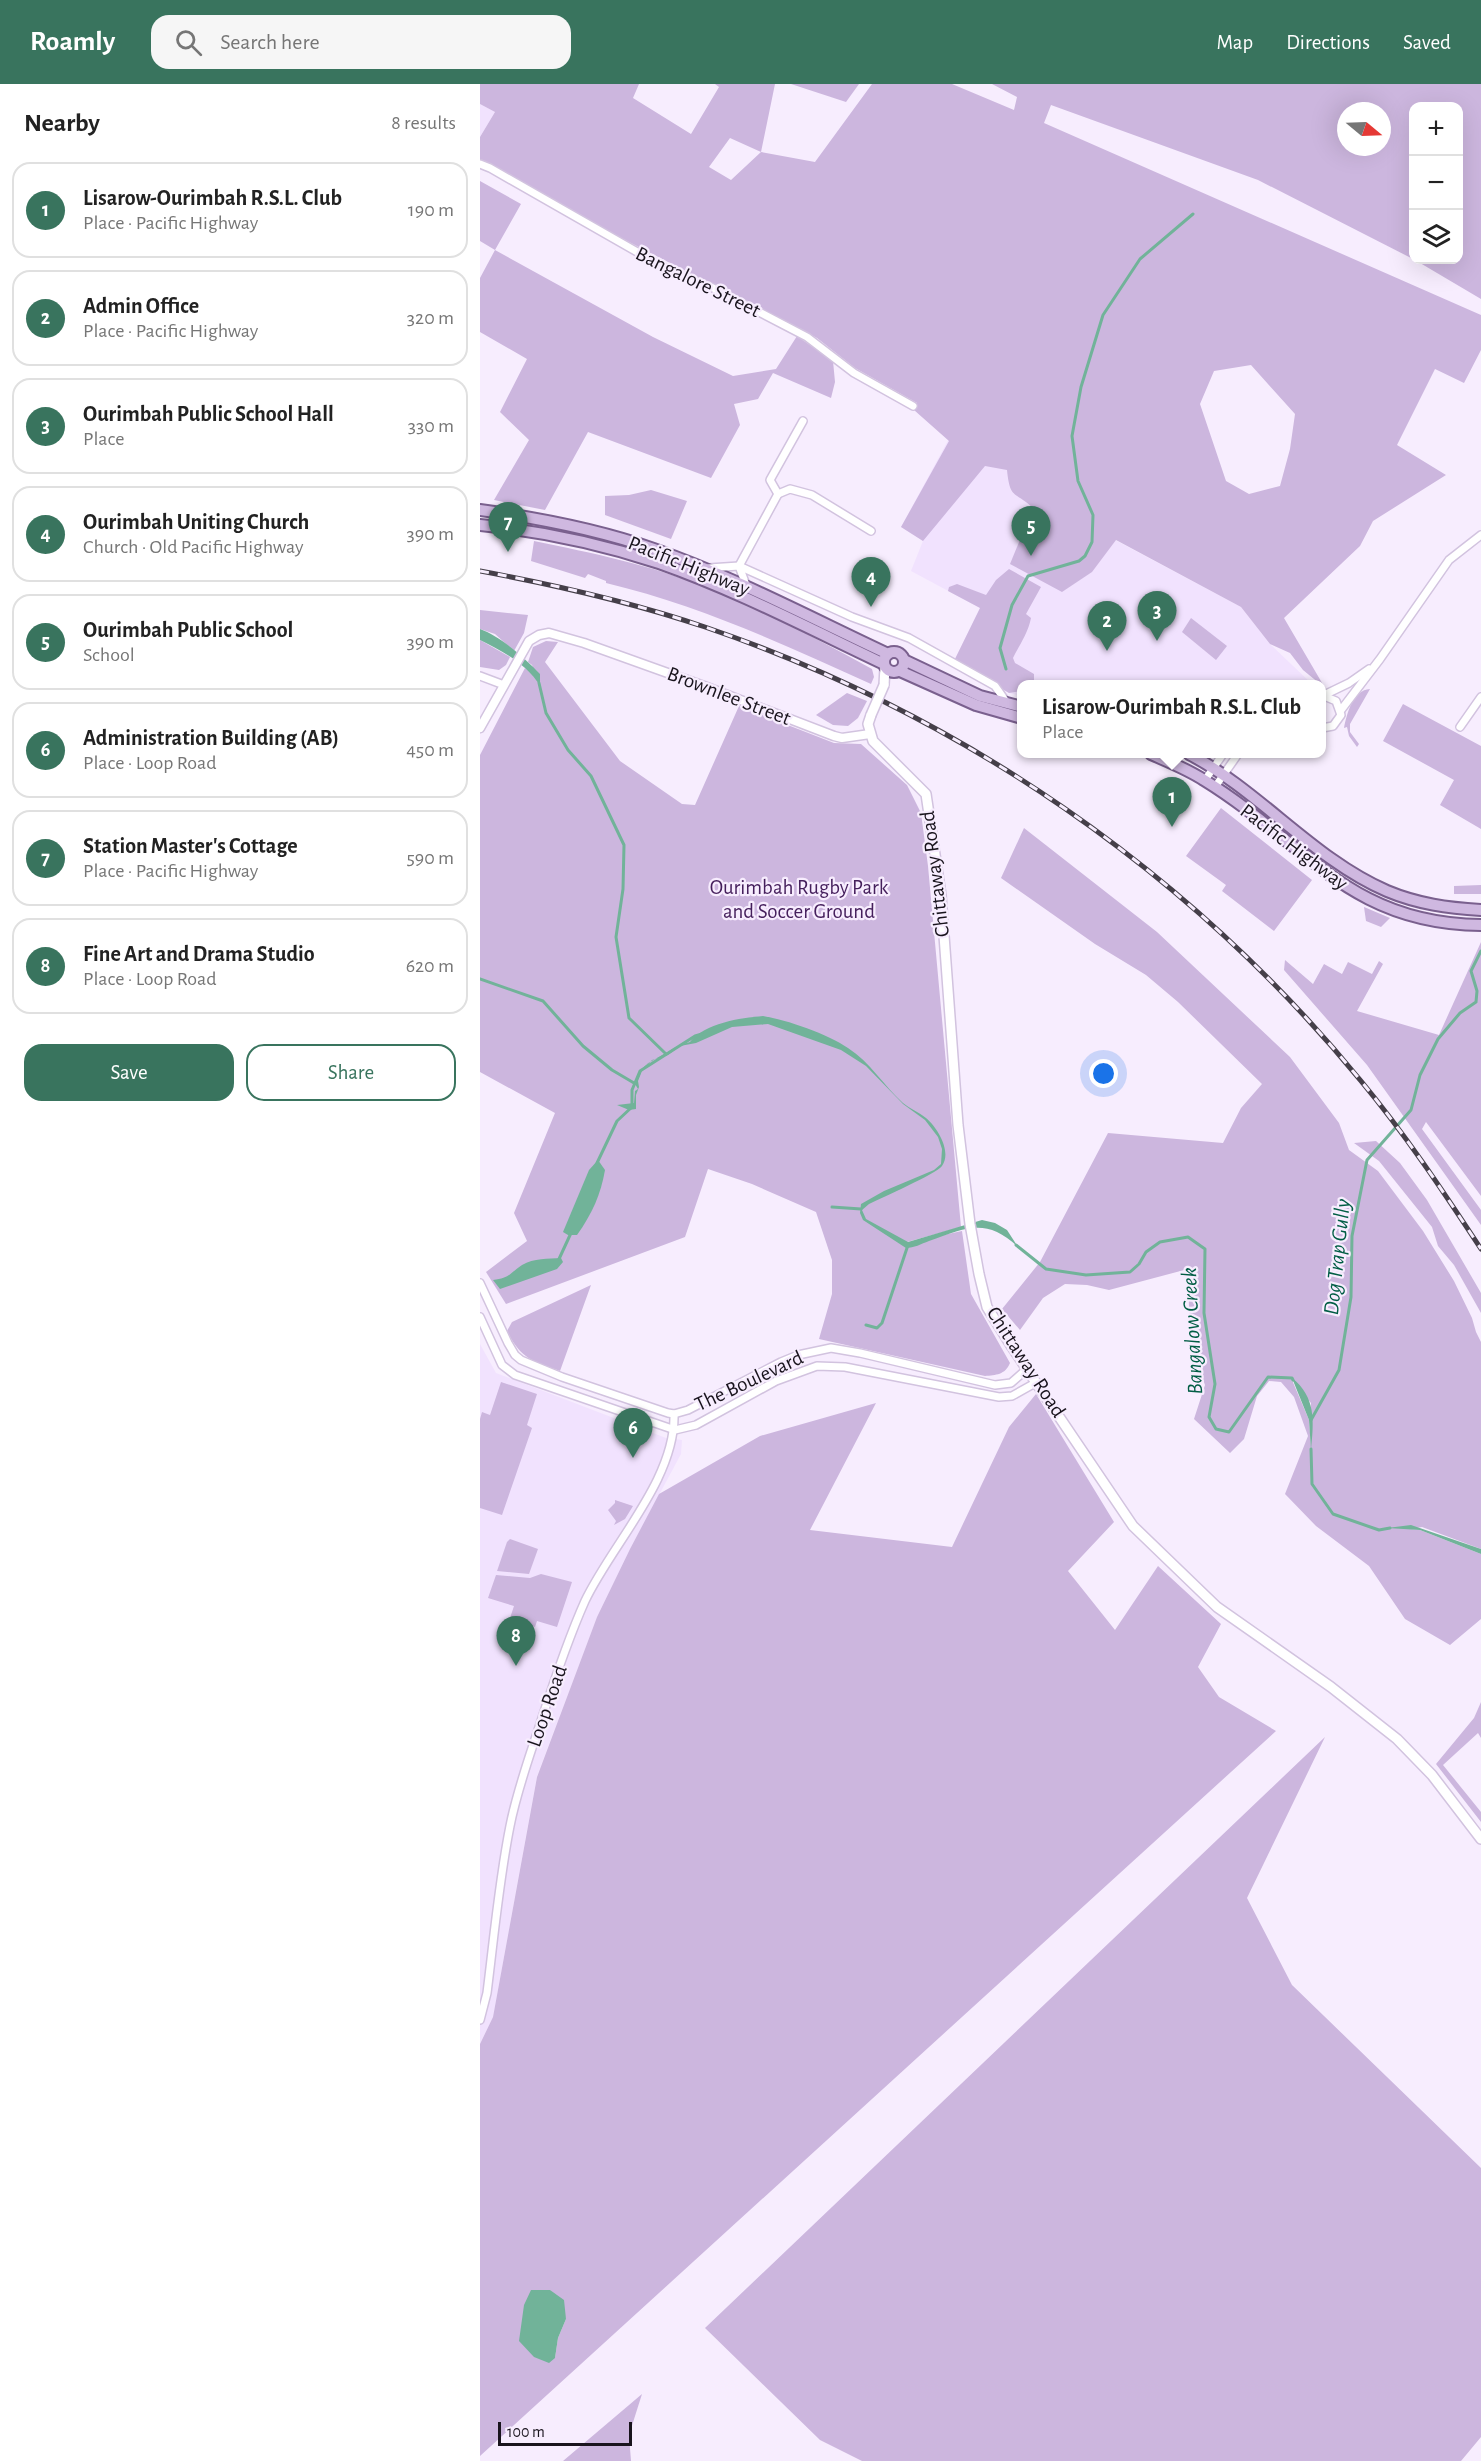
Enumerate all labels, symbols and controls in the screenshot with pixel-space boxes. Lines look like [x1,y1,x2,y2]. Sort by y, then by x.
search box [151,15,571,69]
icon: search [172,26,205,59]
text: Roamly [30,28,115,56]
text: Search here [220,31,320,53]
text: Map [1217,32,1253,53]
text: Directions [1286,32,1370,53]
text: Saved [1403,32,1451,53]
north arrow [1337,102,1391,156]
map controls [1409,102,1463,264]
button: + [1409,102,1463,156]
text: Nearby [24,110,100,136]
text: 8 results [391,113,456,133]
button: − [1409,156,1463,210]
text: Lisarow-Ourimbah R.S.L. Club [83,187,342,209]
text: 1 [42,200,49,220]
text: 190 m [408,200,454,220]
button: layers [1409,210,1463,264]
text: Place · Pacific Highway [83,213,258,233]
street label: Bangalore Street [632,243,764,321]
text: Admin Office [83,295,199,317]
text: 2 [41,308,50,328]
text: 320 m [407,308,454,328]
text: Place · Pacific Highway [83,321,258,341]
text: Ourimbah Public School Hall [83,403,334,425]
text: 3 [41,416,50,436]
text: 330 m [408,416,454,436]
text: Place [83,429,124,449]
pin: 7 [489,502,528,552]
pin: 5 [1012,506,1050,556]
text: Ourimbah Uniting Church [83,511,309,533]
text: 4 [40,524,51,544]
text: 390 m [407,524,454,544]
street label: Pacific Highway [625,532,753,600]
text: Church · Old Pacific Highway [83,537,304,557]
pin: 4 [852,558,890,607]
pin: 3 [1138,592,1176,641]
pin: 2 [1088,602,1126,651]
text: Ourimbah Public School [83,619,293,641]
text: 5 [41,632,50,652]
text: 390 m [407,632,454,652]
text: School [83,645,135,665]
street label: Brownlee Street [664,663,794,729]
popup [1017,680,1326,758]
text: Lisarow-Ourimbah R.S.L. Club [1042,696,1301,718]
text: Place [1042,722,1083,742]
text: Administration Building (AB) [83,727,339,749]
text: 6 [41,740,50,760]
text: 450 m [406,740,454,760]
text: Place · Loop Road [83,753,217,773]
pin: 1 [1152,778,1192,827]
street label: Pacific Highway [1236,800,1352,894]
street label: Chittaway Road [917,809,953,938]
text: Station Master's Cottage [83,835,298,857]
text: 7 [41,848,50,868]
text: 590 m [406,848,454,868]
text: Place · Pacific Highway [83,861,258,881]
park label: Ourimbah Rugby Park and Soccer Ground [710,877,889,922]
text: Fine Art and Drama Studio [83,943,315,965]
text: 8 [41,956,50,976]
text: 620 m [406,956,454,976]
text: Place · Loop Road [83,969,217,989]
button: Save [24,1044,234,1101]
button: Share [246,1044,456,1101]
your location [1089,1059,1118,1088]
water label: Dog Trap Gully [1320,1198,1355,1316]
water label: Bangalow Creek [1178,1267,1206,1395]
street label: Chittaway Road [983,1303,1070,1421]
street label: The Boulevard [692,1347,806,1415]
pin: 6 [614,1408,652,1458]
pin: 8 [496,1616,536,1666]
street label: Loop Road [523,1662,571,1750]
scale bar [498,2419,632,2446]
text: 100 m [507,2424,545,2440]

